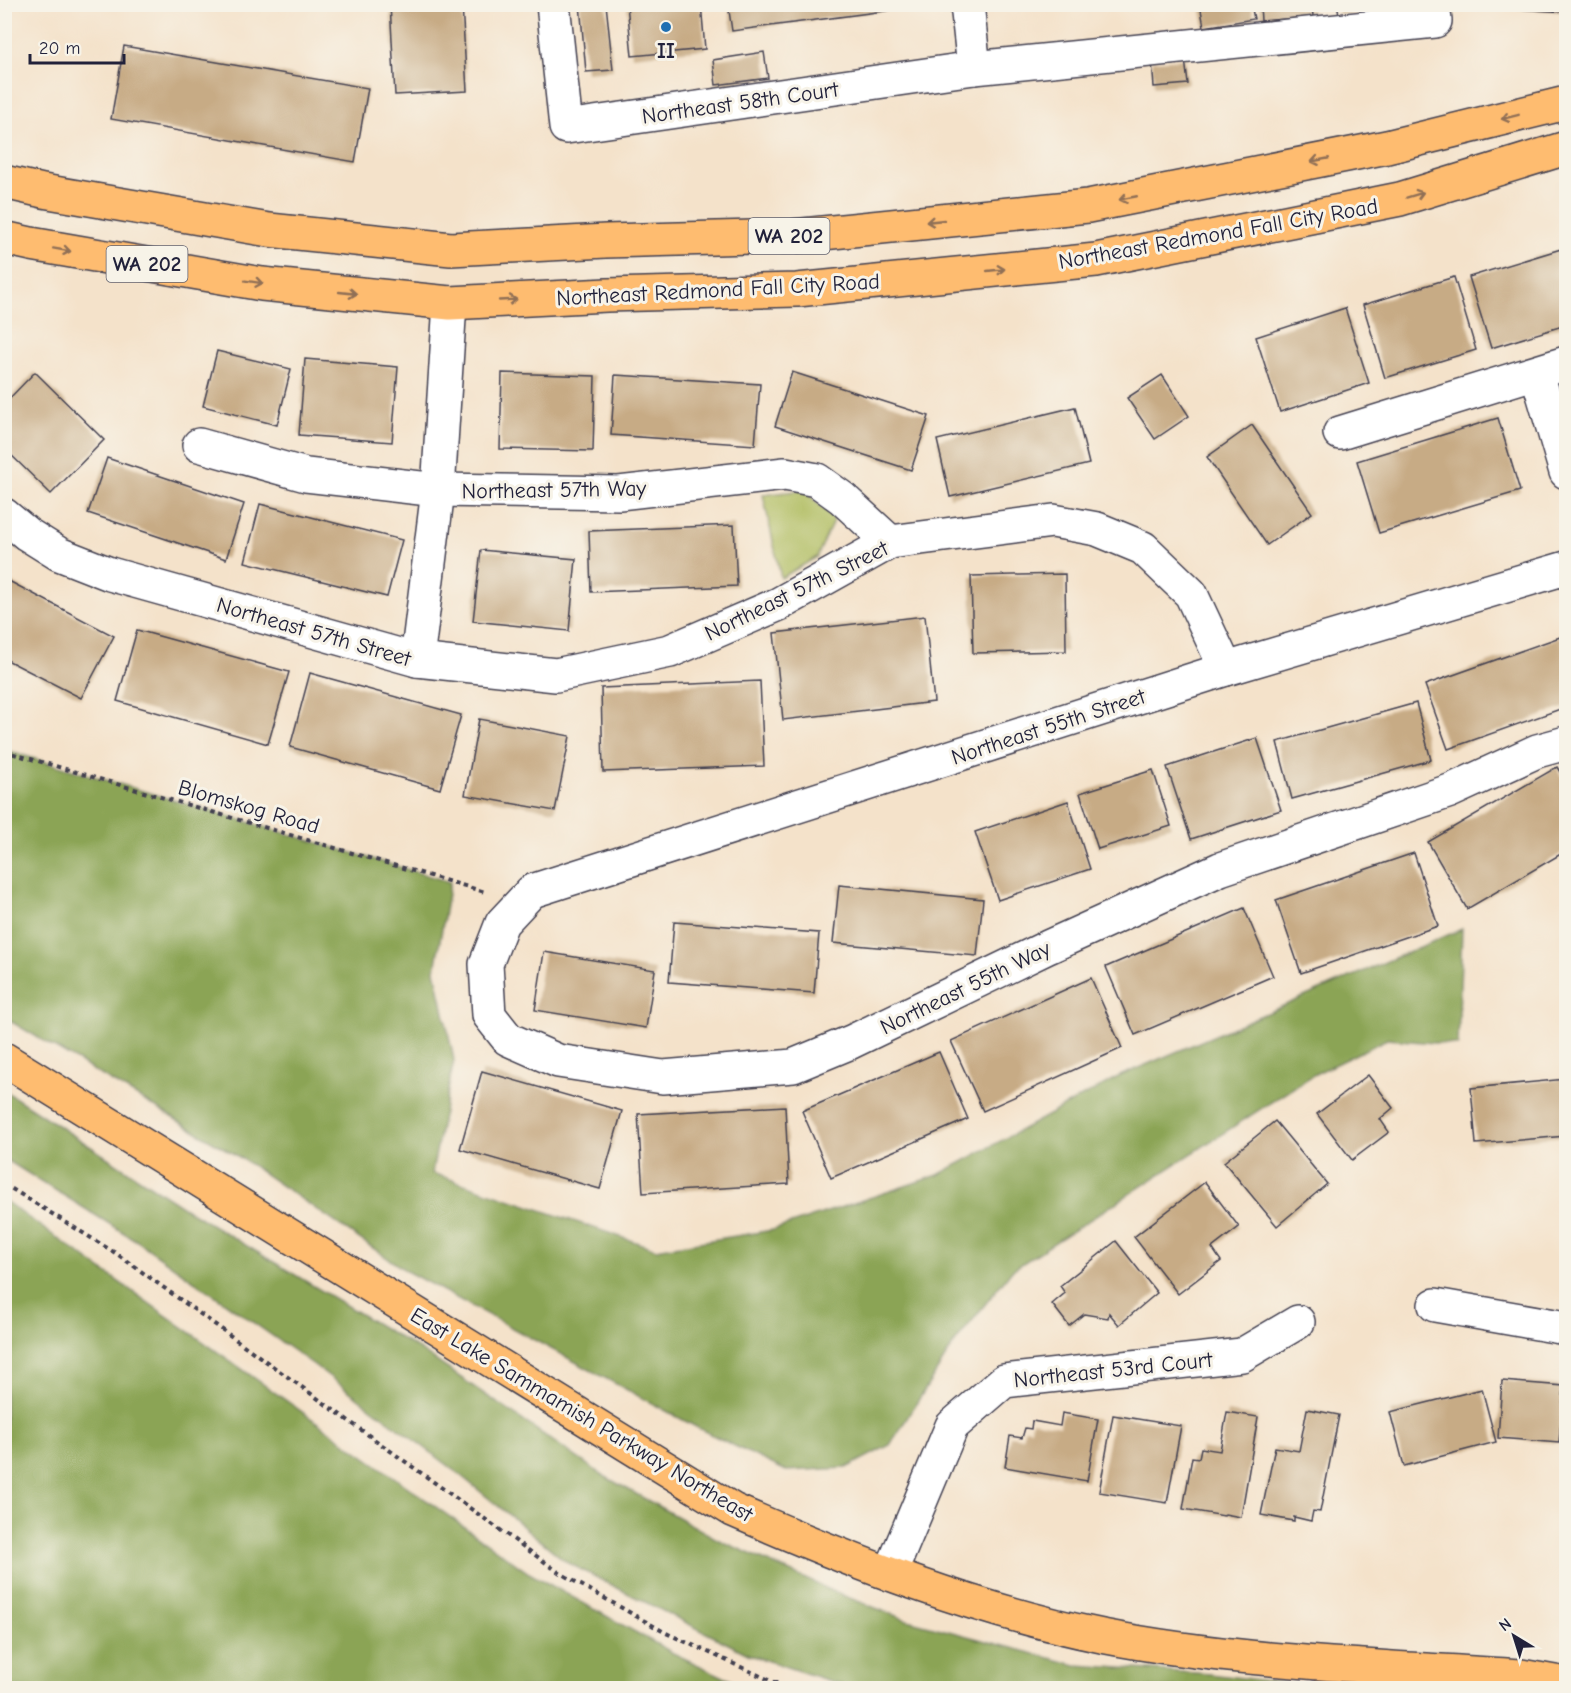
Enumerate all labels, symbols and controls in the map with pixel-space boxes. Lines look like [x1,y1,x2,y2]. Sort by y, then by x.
marker: II [659,20,673,34]
scale bar [30,27,124,65]
text: 20 m [39,38,80,59]
place label: II [657,38,675,64]
street label: Northeast 58th Court [640,76,841,130]
one-way arrow [1501,111,1520,123]
one-way arrow [1310,155,1330,166]
one-way arrow [1405,189,1424,200]
street label: Northeast Redmond Fall City Road [1056,193,1380,275]
one-way arrow [1119,193,1139,204]
one-way arrow [926,216,945,227]
road number: WA 202 [748,218,830,254]
one-way arrow [51,244,71,255]
road number: WA 202 [106,246,188,282]
one-way arrow [986,264,1006,275]
street label: Northeast Redmond Fall City Road [556,269,880,311]
one-way arrow [244,277,263,288]
one-way arrow [337,288,357,299]
one-way arrow [498,295,518,306]
street label: Northeast 57th Way [461,475,647,505]
street label: Northeast 57th Street [700,535,893,647]
street label: Northeast 57th Street [214,592,415,672]
street label: Northeast 55th Street [948,683,1149,771]
street label: Blomskog Road [175,774,322,840]
street label: Northeast 55th Way [876,935,1055,1040]
street label: East Lake Sammamish Parkway Northeast [406,1302,758,1528]
street label: Northeast 53rd Court [1012,1347,1214,1393]
north arrow [1484,1606,1544,1666]
text: N [1496,1615,1515,1635]

